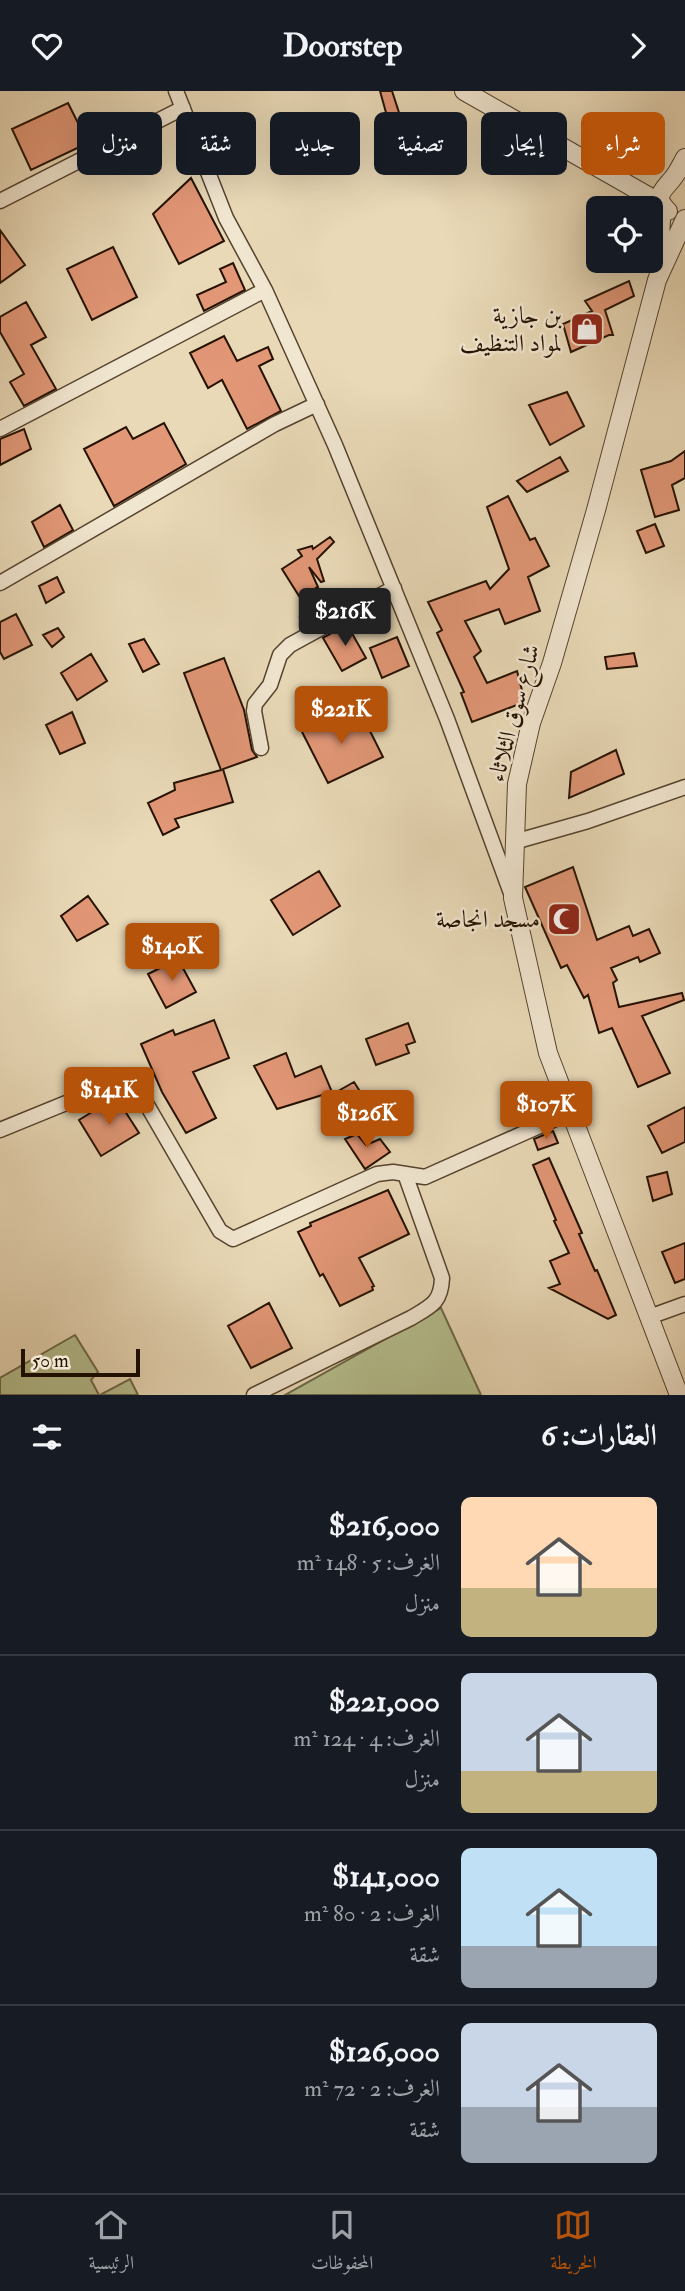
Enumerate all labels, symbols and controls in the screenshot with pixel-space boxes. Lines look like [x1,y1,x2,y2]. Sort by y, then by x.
text: Doorstep [283,26,402,66]
icon: heart [28,27,66,65]
icon: forward [619,27,657,65]
chip: منزل [77,112,162,175]
chip: شقة [176,112,256,175]
chip: جديد [270,112,360,175]
chip: تصفية [374,112,467,175]
chip: إيجار [481,112,567,175]
chip: شراء [581,112,665,175]
map controls [586,196,663,273]
button: locate [586,196,663,273]
place label: بن جازية لمواد التنظيف [460,300,563,359]
shop icon: بن جازية لمواد التنظيف [568,310,606,348]
pin: $216K [296,589,394,648]
text: $216K [315,596,375,625]
street label: شارع سوق الثلاثاء [481,641,551,786]
pin: $221K [292,687,390,746]
text: $221K [311,694,371,723]
mosque icon: مسجد انجاصة [545,900,583,938]
place label: مسجد انجاصة [436,904,540,935]
pin: $140K [123,923,221,983]
text: $140K [141,931,203,960]
pin: $141K [60,1067,158,1127]
text: $141K [80,1075,138,1104]
pin: $107K [497,1081,595,1141]
text: $107K [516,1089,576,1118]
pin: $126K [318,1091,416,1150]
text: $126K [337,1098,397,1127]
scale bar [21,1346,140,1378]
text: 50 m [32,1349,69,1373]
text: العقارات: 6 [541,1417,657,1454]
icon: filters [28,1418,66,1456]
text: $216,000 [329,1507,440,1544]
icon: home [517,1525,601,1609]
text: الغرف: 5 · 148 m² [297,1548,440,1577]
text: منزل [405,1589,440,1618]
text: $221,000 [329,1683,440,1720]
icon: home [517,1701,601,1785]
text: الغرف: 4 · 124 m² [293,1724,440,1753]
text: منزل [405,1765,440,1794]
text: $141,000 [332,1858,440,1895]
icon: home [517,1876,601,1960]
text: الغرف: 2 · 80 m² [304,1899,440,1928]
text: شقة [410,1940,440,1969]
text: $126,000 [329,2033,440,2070]
icon: home [517,2051,601,2135]
text: الغرف: 2 · 72 m² [304,2074,440,2103]
text: شقة [410,2115,440,2144]
tab: الرئيسية [88,2206,134,2281]
tab: المحفوظات [311,2206,374,2281]
tab: الخريطة [550,2206,597,2281]

